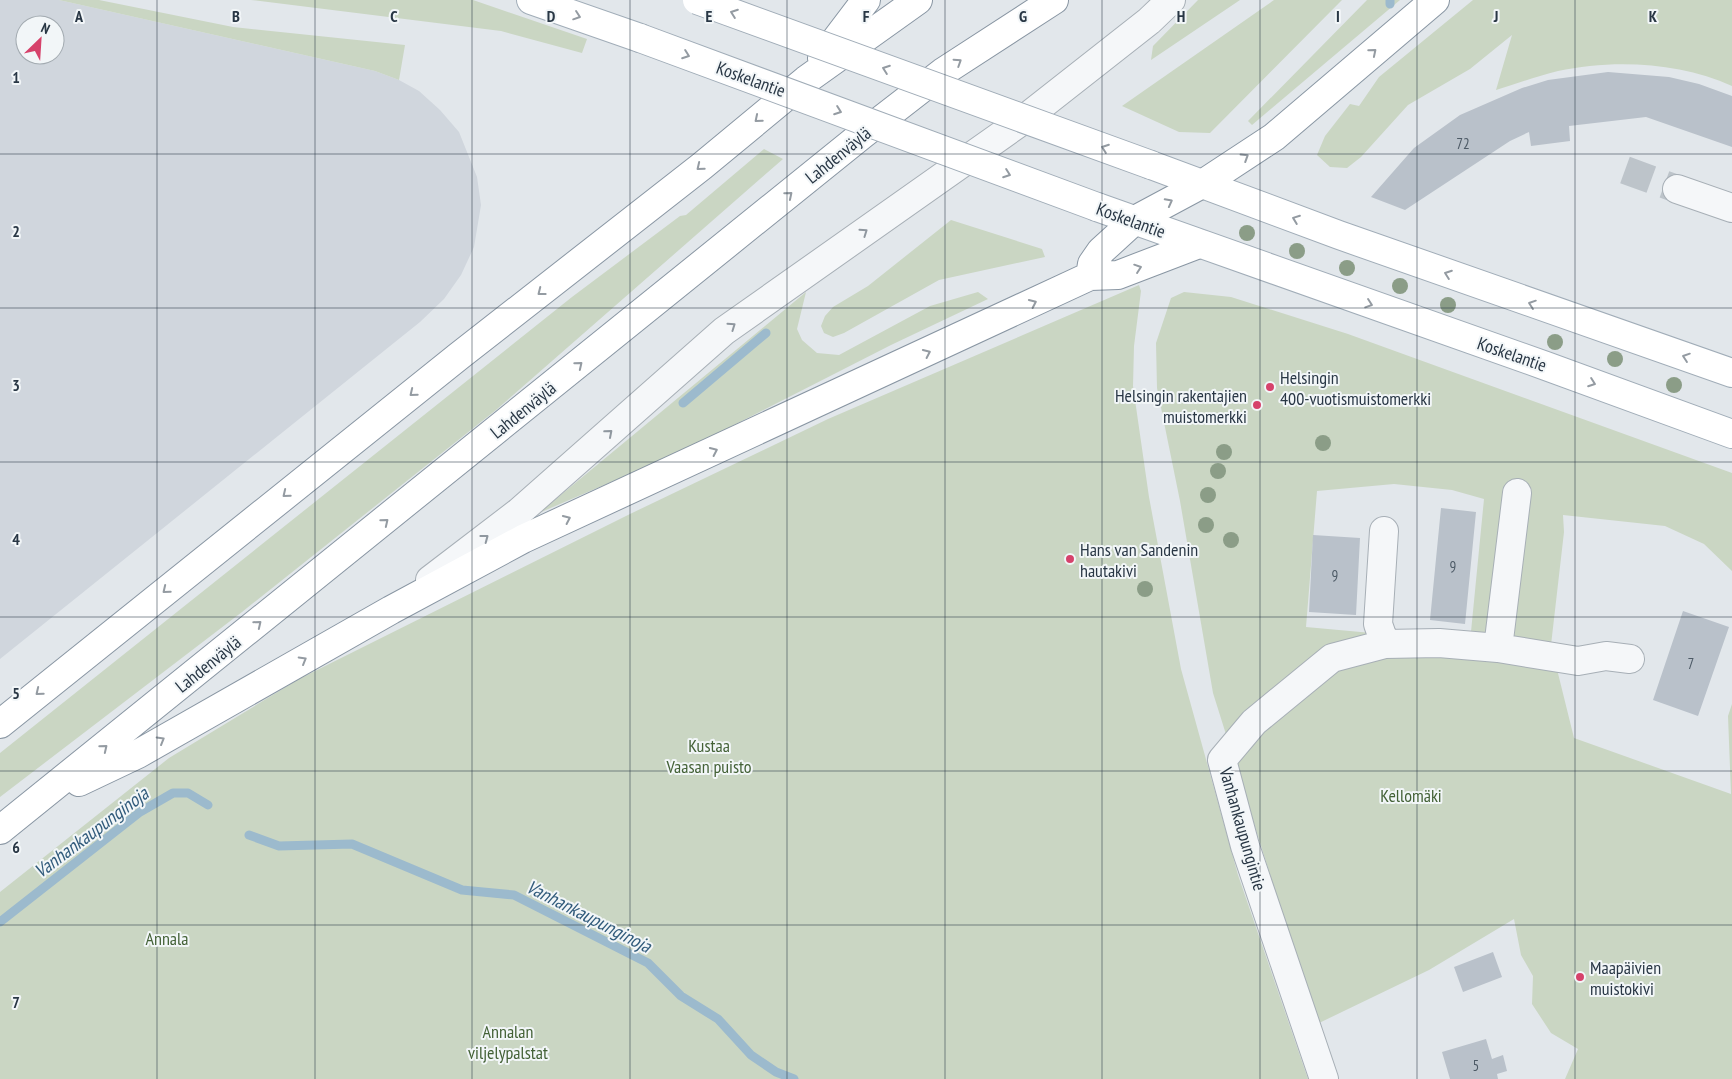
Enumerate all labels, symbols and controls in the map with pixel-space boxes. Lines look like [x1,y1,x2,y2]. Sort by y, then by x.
text: A [74,6,84,26]
text: B [232,6,240,26]
text: C [390,6,398,26]
text: D [547,6,556,26]
text: E [706,6,713,26]
text: F [863,6,870,26]
text: G [1019,6,1027,26]
text: H [1177,6,1185,26]
text: I [1336,6,1340,26]
text: J [1493,6,1498,26]
text: K [1649,6,1658,26]
one-way arrow [730,9,738,19]
one-way arrow [572,10,581,20]
north arrow [15,15,65,65]
text: N [38,18,53,38]
one-way arrow [1368,48,1377,57]
one-way arrow [681,49,689,59]
street label: Koskelantie [713,56,789,102]
one-way arrow [953,59,962,69]
one-way arrow [883,65,891,75]
text: 1 [12,67,20,87]
one-way arrow [833,105,842,115]
one-way arrow [755,113,764,122]
street label: Lahdenväylä [801,122,875,188]
house number: 72 [1456,134,1470,153]
one-way arrow [1101,144,1110,154]
one-way arrow [1240,154,1249,163]
one-way arrow [697,161,706,169]
one-way arrow [1002,168,1010,178]
one-way arrow [784,192,793,201]
street label: Koskelantie [1093,197,1169,243]
one-way arrow [1164,198,1173,208]
one-way arrow [1292,214,1301,225]
text: 2 [12,221,20,241]
one-way arrow [858,229,868,238]
one-way arrow [1133,264,1141,274]
one-way arrow [1445,270,1453,280]
one-way arrow [537,286,546,295]
one-way arrow [1365,298,1373,308]
one-way arrow [1028,299,1037,310]
one-way arrow [1529,300,1537,310]
one-way arrow [726,323,735,332]
street label: Koskelantie [1474,331,1550,377]
one-way arrow [922,349,931,359]
one-way arrow [1682,353,1691,363]
one-way arrow [574,362,583,371]
place label: Helsingin 400-vuotismuistomerkki [1280,366,1431,410]
text: 3 [12,375,20,395]
street label: Lahdenväylä [486,377,560,443]
one-way arrow [1587,377,1595,387]
marker: Helsingin 400-vuotismuistomerkki [1264,381,1276,393]
place label: Helsingin rakentajien muistomerkki [1115,384,1247,428]
one-way arrow [410,387,419,395]
marker: Helsingin rakentajien muistomerkki [1251,399,1263,411]
one-way arrow [604,430,613,439]
one-way arrow [709,447,718,457]
one-way arrow [283,488,292,496]
one-way arrow [562,515,571,525]
one-way arrow [379,519,388,527]
text: 4 [12,529,20,549]
one-way arrow [479,535,489,544]
place label: Hans van Sandenin hautakivi [1080,538,1198,582]
marker: Hans van Sandenin hautakivi [1064,553,1076,565]
house number: 9 [1450,557,1456,576]
house number: 9 [1332,566,1338,585]
one-way arrow [162,585,171,594]
one-way arrow [252,621,261,629]
street label: Lahdenväylä [171,631,245,697]
house number: 7 [1688,654,1694,673]
one-way arrow [297,656,306,666]
text: 5 [12,683,20,703]
one-way arrow [36,687,45,695]
park label: Kustaa Vaasan puisto [665,734,752,778]
one-way arrow [156,737,165,747]
one-way arrow [99,744,108,753]
street label: Vanhankaupungintie [1214,764,1272,893]
water label: Vanhankaupunginoja [29,780,154,883]
park label: Kellomäki [1380,784,1442,807]
text: 6 [12,837,20,857]
water label: Vanhankaupunginoja [523,874,657,958]
park label: Annala [146,927,188,950]
place label: Maapäivien muistokivi [1590,956,1661,1000]
marker: Maapäivien muistokivi [1574,971,1586,983]
text: 7 [12,992,20,1012]
park label: Annalan viljelypalstat [468,1020,548,1064]
house number: 5 [1473,1056,1479,1075]

